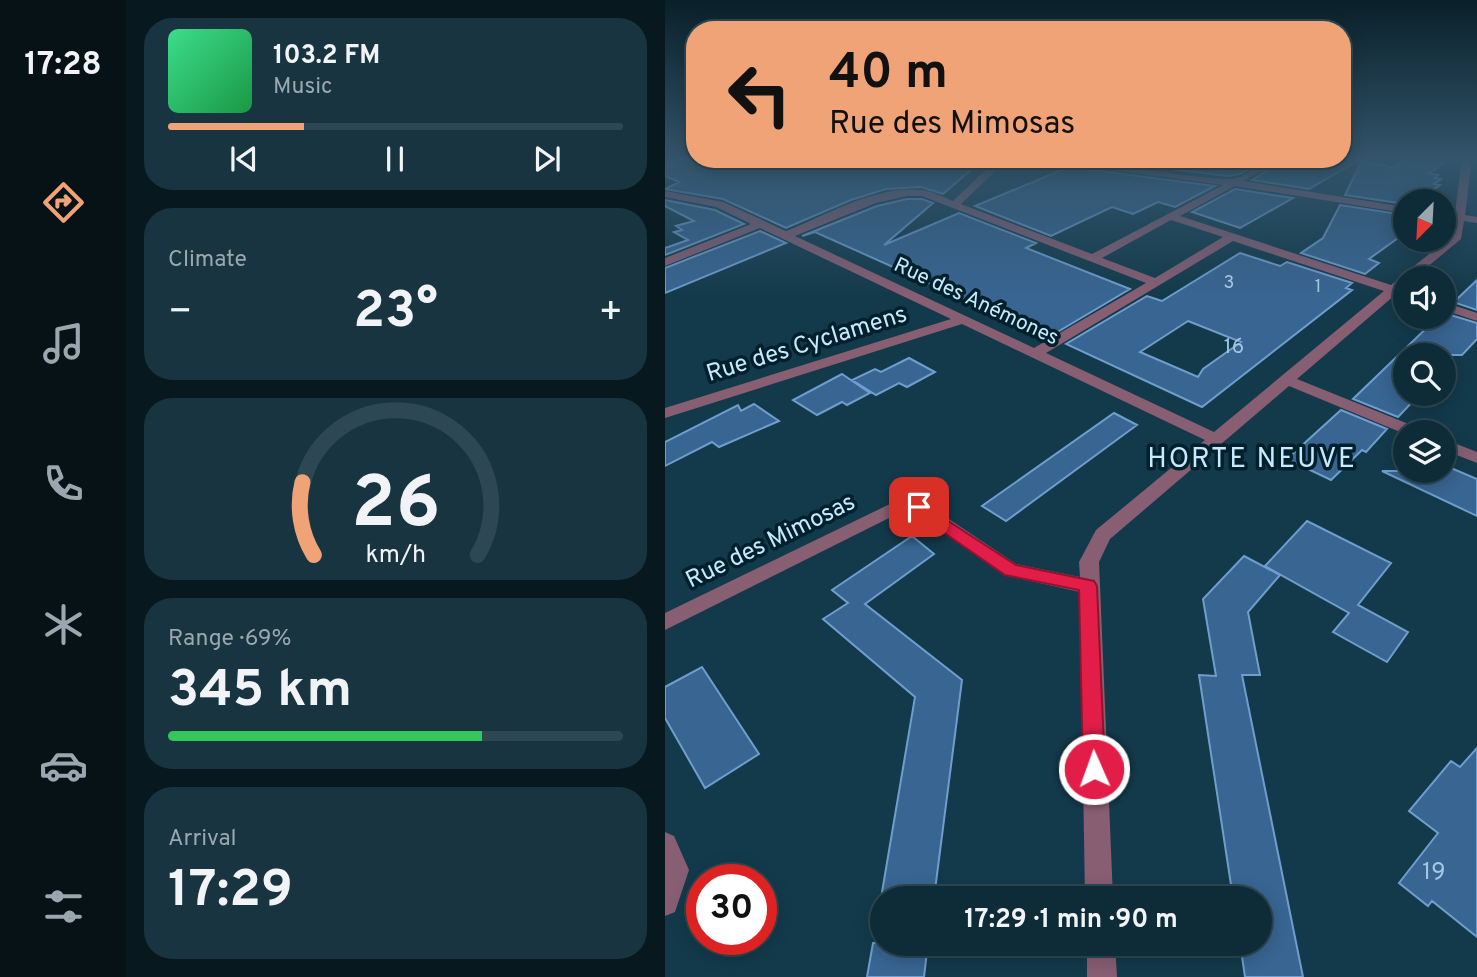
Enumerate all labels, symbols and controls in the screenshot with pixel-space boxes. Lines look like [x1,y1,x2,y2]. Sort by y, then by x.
text: 103.2 FM [273,40,380,73]
text: 40 m [829,44,948,106]
text: 17:28 [24,46,102,86]
icon: left [714,49,805,140]
text: Music [273,73,333,102]
text: Rue des Mimosas [829,105,1075,145]
icon: previous [225,140,263,178]
icon: pause [376,140,414,178]
icon: next [528,140,566,178]
icon: directions [39,178,88,227]
north arrow [1393,189,1456,252]
map controls [1393,189,1456,483]
text: Climate [168,246,247,275]
street label: Rue des Anémones [889,252,1063,352]
button: sound [1393,266,1456,329]
house number: 3 [1224,272,1234,295]
house number: 1 [1315,276,1321,299]
text: 23° [353,280,438,346]
text: − [168,289,193,338]
text: + [598,289,623,338]
street label: Rue des Cyclamens [703,300,911,390]
icon: music [39,319,88,368]
house number: 16 [1224,334,1244,361]
button: search [1393,343,1456,406]
button: layers [1393,420,1456,483]
district label: HORTE NEUVE [1147,442,1357,478]
icon: phone [39,459,88,508]
text: 26 [351,461,440,553]
pin [889,477,949,537]
street label: Rue des Mimosas [681,488,861,596]
icon: arrive [900,488,938,526]
text: km/h [365,539,426,571]
icon: climate [39,600,88,649]
text: Range · 69% [168,625,291,654]
text: 345 km [168,659,352,725]
position arrow [1057,732,1131,806]
icon: car [39,741,88,790]
text: Arrival [168,825,237,854]
house number: 19 [1422,858,1446,888]
text: 17:29 [168,859,293,925]
speed limit sign: 30 [686,864,777,955]
icon: filters [39,882,88,931]
text: 17:29 · 1 min · 90 m [964,904,1178,937]

